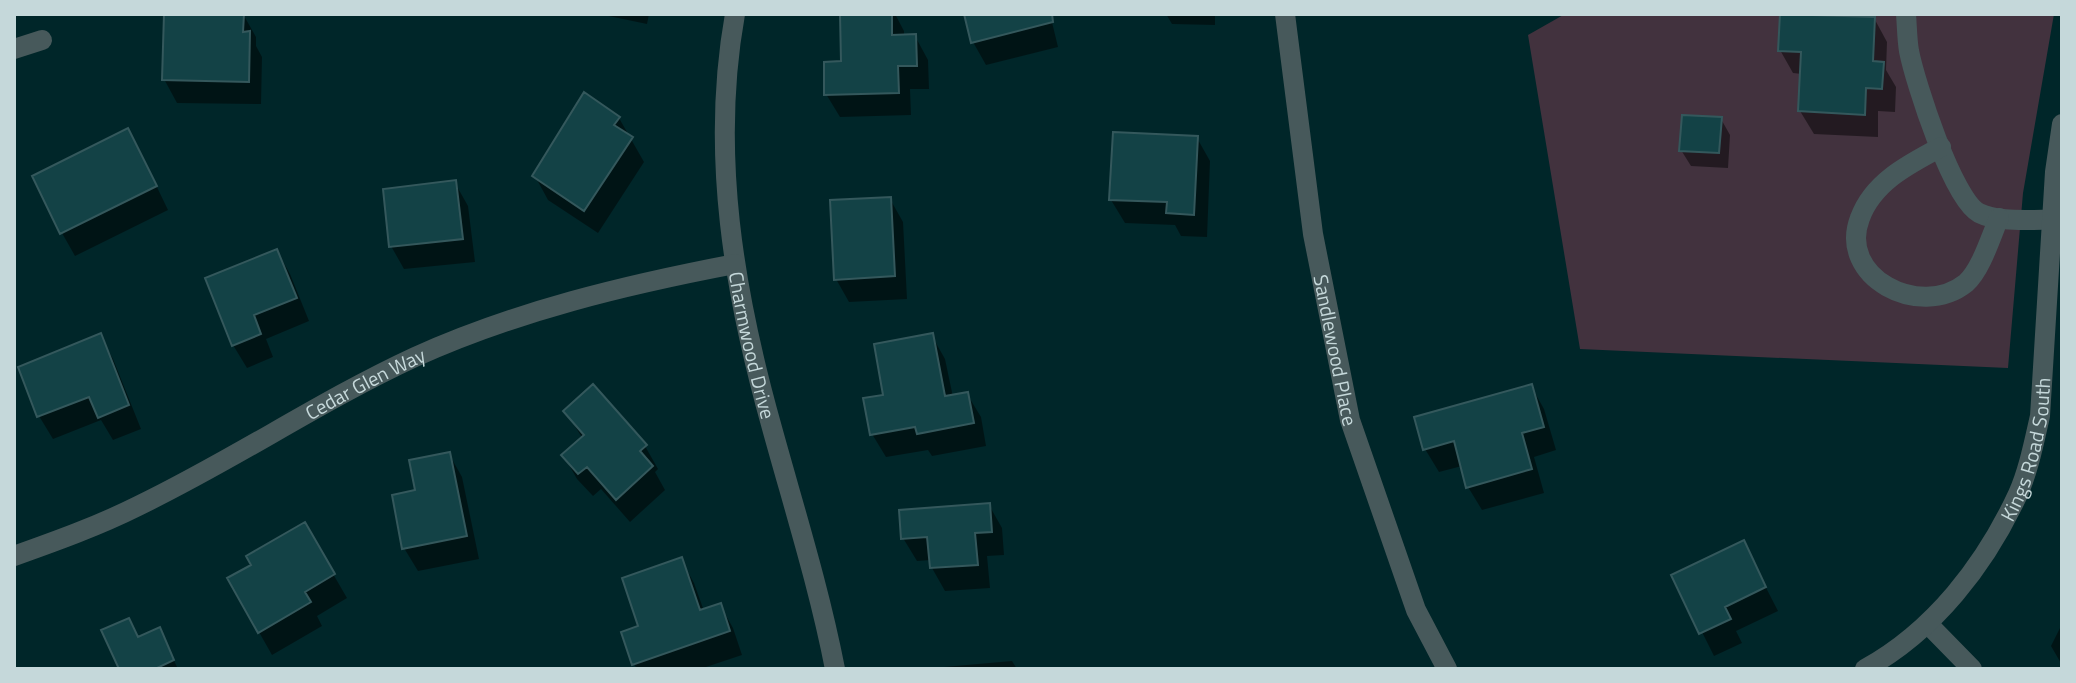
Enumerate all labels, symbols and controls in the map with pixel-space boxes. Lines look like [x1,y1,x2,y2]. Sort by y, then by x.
street label: Charmwood Drive [721,269,784,422]
street label: Sandlewood Place [1306,272,1366,430]
street label: Cedar Glen Way [299,339,430,427]
street label: Kings Road South [1992,377,2058,526]

